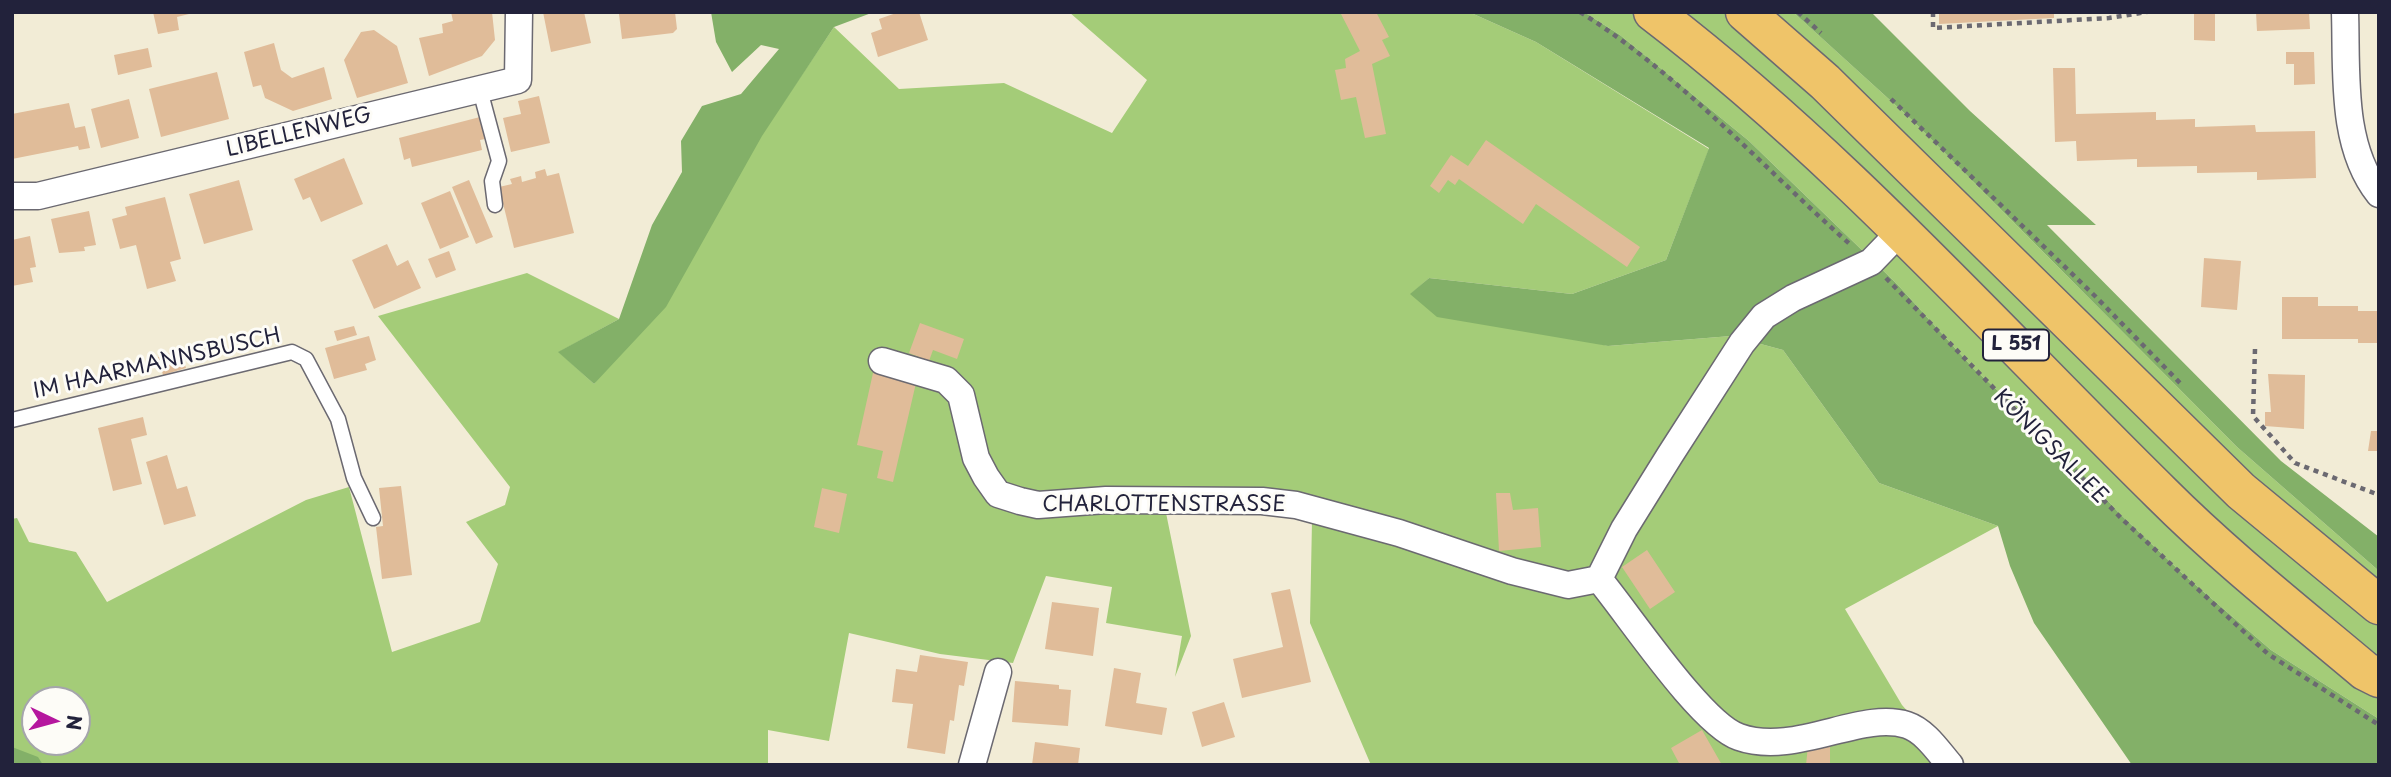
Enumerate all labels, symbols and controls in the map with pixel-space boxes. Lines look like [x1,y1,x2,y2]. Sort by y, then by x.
street label: LIBELLENWEG [224,103,374,163]
street label: IM HAARMANNSBUSCH [31,323,283,405]
road number: L 551 [1983,330,2049,360]
street label: KÖNIGSALLEE [1988,385,2112,509]
street label: CHARLOTTENSTRASSE [1042,492,1286,518]
north arrow [21,686,91,756]
text: N [60,714,90,731]

